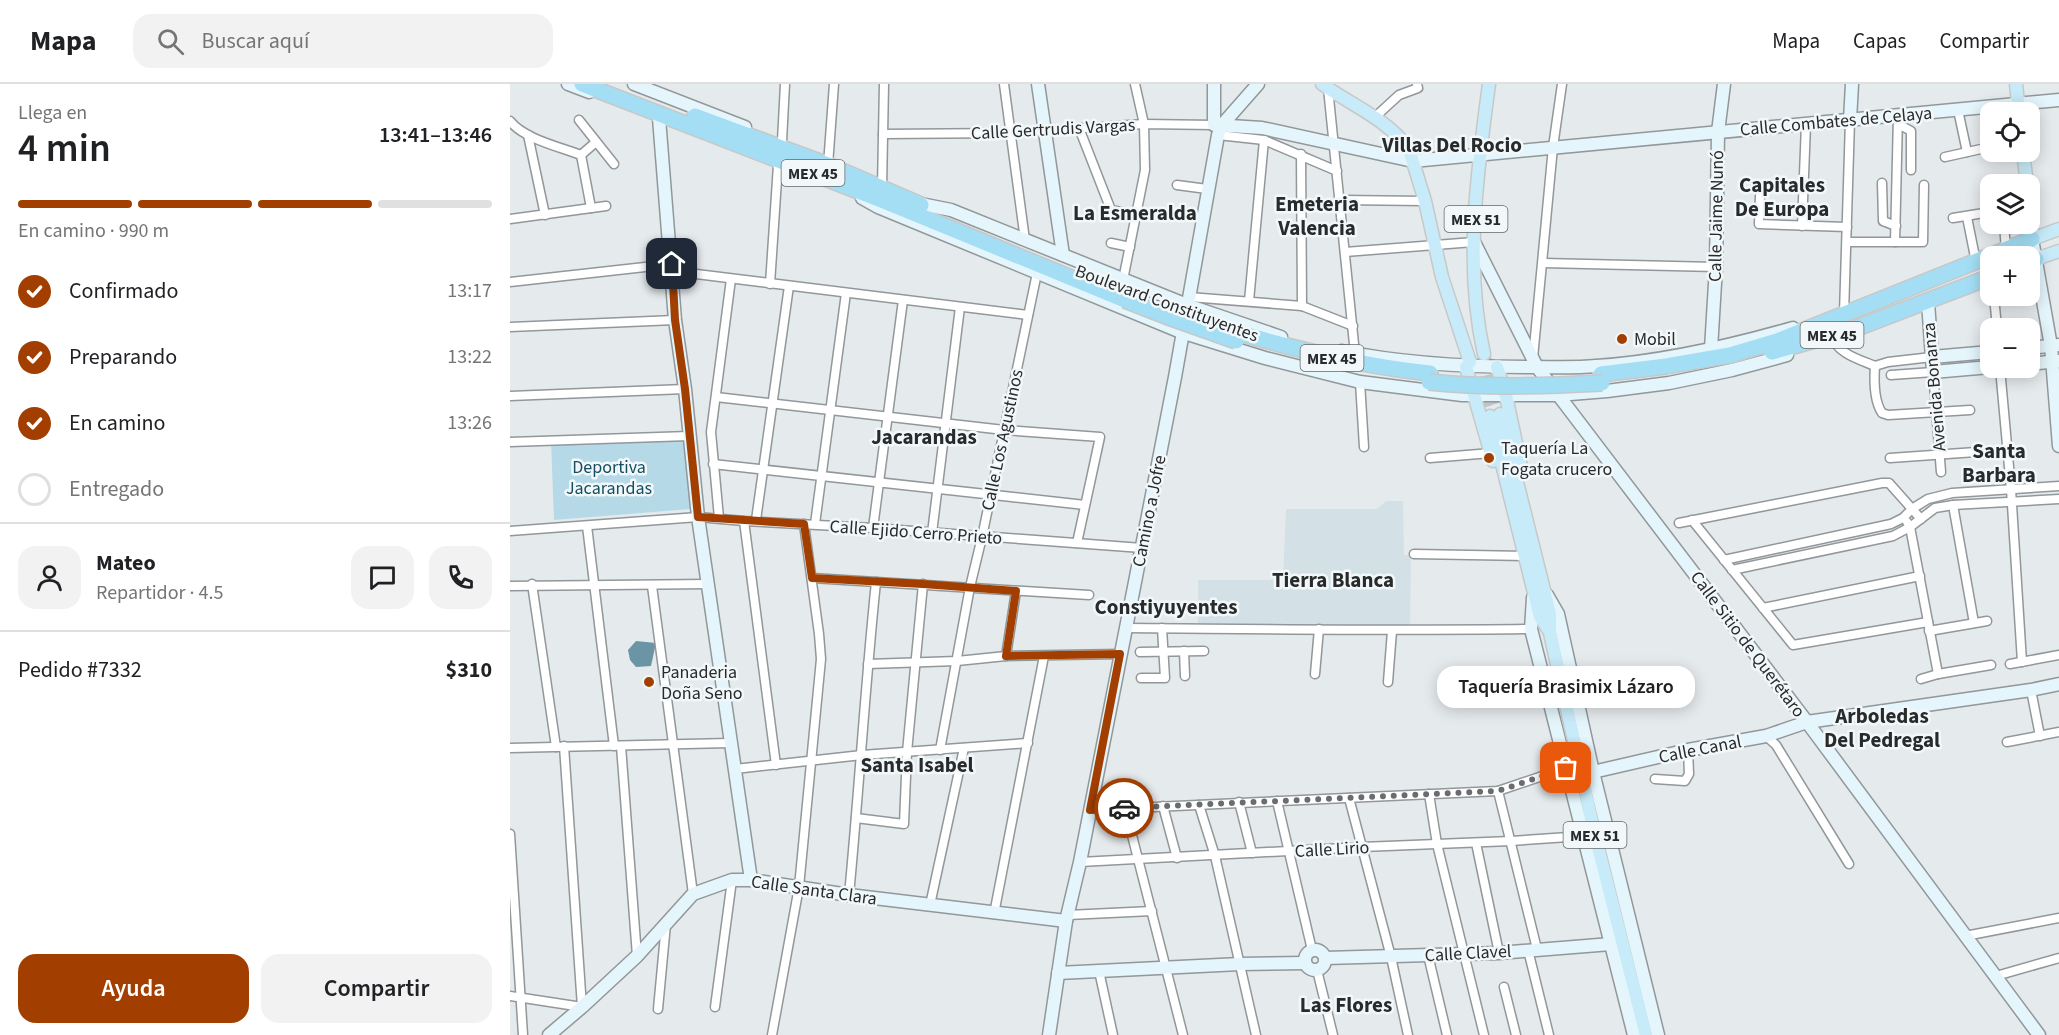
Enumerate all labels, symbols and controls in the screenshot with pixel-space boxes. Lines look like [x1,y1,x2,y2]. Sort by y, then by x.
search box [133,14,553,68]
text: Mapa [30,21,97,61]
icon: search [154,25,187,58]
text: Buscar aquí [202,25,309,57]
text: Mapa [1772,26,1820,56]
text: Capas [1853,26,1906,56]
text: Compartir [1939,26,2029,56]
text: Llega en [18,99,87,127]
street label: Calle Combates de Celaya [1739,101,1933,142]
map controls [1980,102,2040,378]
button: locate [1980,102,2040,162]
street label: Calle Gertrudis Vargas [970,113,1136,146]
text: 13:41–13:46 [379,119,492,151]
text: 4 min [18,121,111,177]
district label: Villas Del Rocio [1381,130,1522,160]
street label: Calle Jaime Nunó [1703,150,1730,282]
road number: MEX 45 [782,160,844,186]
district label: Capitales De Europa [1735,170,1829,224]
button: layers [1980,174,2040,234]
district label: Emeteria Valencia [1275,189,1359,243]
district label: La Esmeralda [1073,198,1197,228]
road number: MEX 51 [1444,206,1508,232]
text: En camino · 990 m [18,217,169,245]
pin [646,238,697,289]
button: + [1980,246,2040,306]
icon: home [655,247,688,280]
street label: Boulevard Constituyentes [1072,259,1262,348]
icon: check [18,275,51,308]
text: Confirmado [69,275,178,307]
text: 13:17 [447,277,492,305]
button: − [1980,318,2040,378]
street label: Avenida Bonanza [1916,321,1953,452]
road number: MEX 45 [1800,322,1864,348]
place label: Mobil [1634,327,1676,352]
marker: Mobil [1615,332,1629,346]
icon: check [18,341,51,374]
text: Preparando [69,341,177,373]
text: 13:22 [447,343,492,371]
road number: MEX 45 [1300,345,1364,371]
street label: Calle Los Agustinos [975,367,1030,513]
icon: check [18,407,51,440]
text: En camino [69,407,166,439]
text: 13:26 [447,409,492,437]
district label: Jacarandas [871,422,977,452]
place label: Taquería La Fogata crucero [1501,436,1612,482]
district label: Santa Barbara [1962,436,2036,490]
marker: Taquería La Fogata crucero [1482,451,1496,465]
street label: Camino a Jofre [1126,453,1173,569]
park label: Deportiva Jacarandas [566,455,652,501]
text: Entregado [69,473,164,505]
street label: Calle Ejido Cerro Prieto [829,514,1003,551]
button: person [18,546,81,609]
button: chat [351,546,414,609]
button: phone [429,546,492,609]
text: Mateo [96,547,156,579]
district label: Tierra Blanca [1272,565,1394,595]
street label: Calle Sitio de Querétaro [1684,566,1811,723]
text: Repartidor · 4.5 [96,579,223,607]
district label: Constiyuyentes [1095,592,1237,622]
text: Pedido #7332 [18,654,142,686]
text: $310 [446,654,492,686]
place label: Panaderia Doña Seno [661,660,743,706]
callout: Taquería Brasimix Lázaro [1437,666,1695,708]
text: Taquería Brasimix Lázaro [1458,673,1674,701]
marker: Panaderia Doña Seno [642,675,656,689]
district label: Arboledas Del Pedregal [1824,701,1940,755]
street label: Calle Canal [1657,729,1744,770]
pin [1540,742,1591,793]
district label: Santa Isabel [860,750,974,780]
icon: bag [1549,751,1582,784]
courier [1094,778,1154,838]
icon: car [1108,792,1141,825]
road number: MEX 51 [1564,822,1626,848]
street label: Calle Lirio [1294,835,1370,864]
street label: Calle Santa Clara [749,869,878,912]
street label: Calle Clavel [1424,939,1512,968]
button: Ayuda [18,954,249,1023]
button: Compartir [261,954,492,1023]
district label: Las Flores [1300,990,1392,1020]

